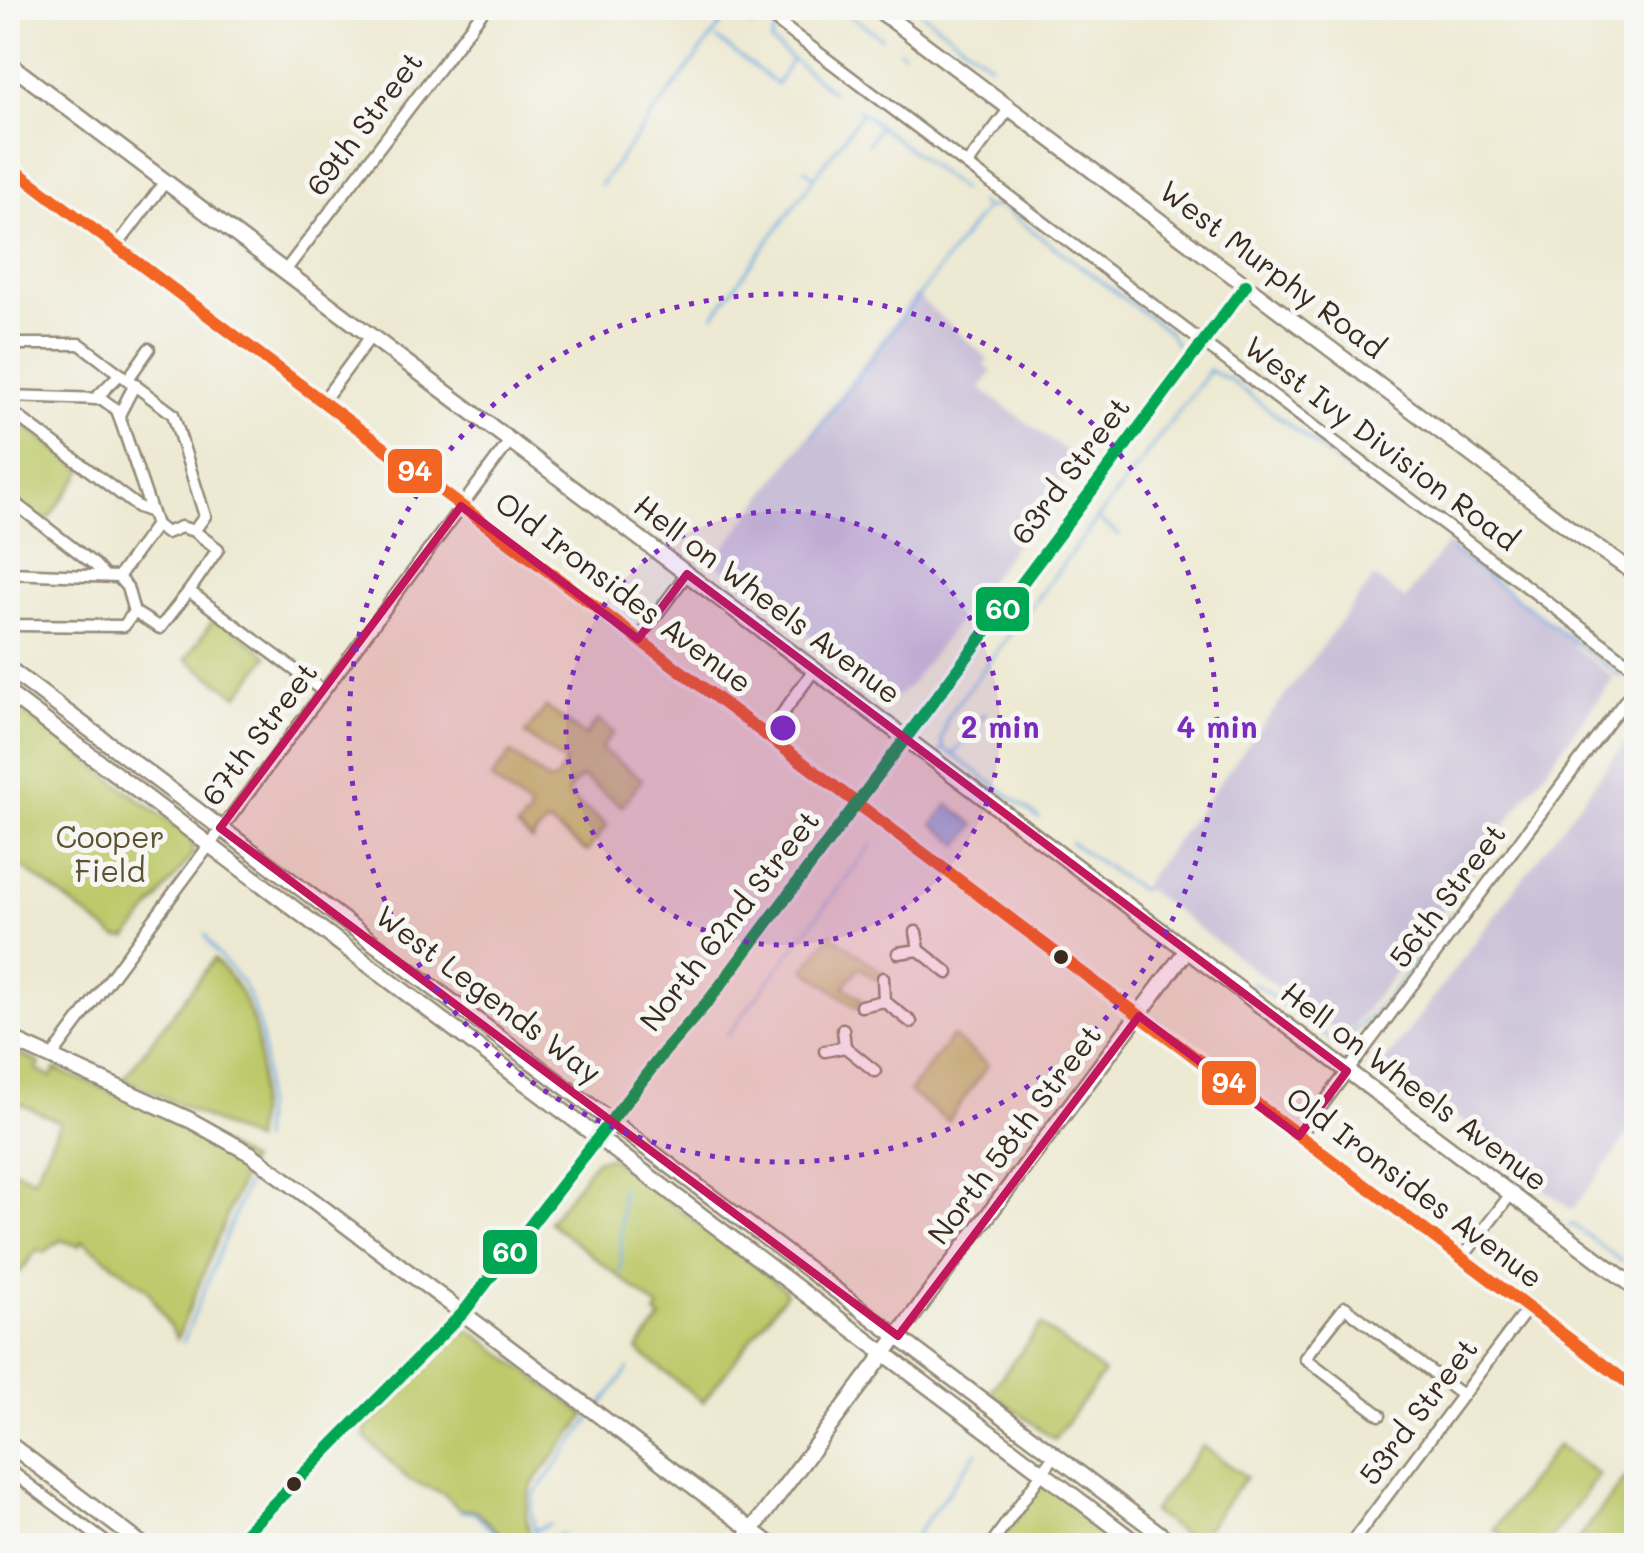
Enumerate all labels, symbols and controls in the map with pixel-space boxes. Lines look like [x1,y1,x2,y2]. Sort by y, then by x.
street label: 69th Street [296,42,431,203]
street label: West Murphy Road [1152,170,1394,367]
street label: West Ivy Division Road [1237,326,1528,559]
street label: 63rd Street [1001,388,1138,552]
line badge: 94 [386,447,444,495]
text: 94 [398,452,433,488]
street label: Old Ironsides Avenue [488,482,761,701]
street label: Hell on Wheels Avenue [627,485,910,712]
line badge: 60 [974,585,1031,633]
text: 60 [986,590,1020,626]
street label: 67th Street [191,653,326,813]
text: 2 min [961,706,1039,746]
text: 4 min [1177,706,1258,746]
centre of rings [765,710,801,746]
street label: North 62nd Street [629,801,827,1039]
street label: 56th Street [1379,815,1514,975]
park label: Cooper Field [55,816,165,890]
street label: West Legends Way [368,895,610,1092]
unlabelled marker [1051,947,1071,967]
street label: Hell on Wheels Avenue [1274,972,1557,1199]
street label: North 58th Street [918,1016,1109,1252]
line badge: 94 [1200,1059,1258,1107]
text: 94 [1212,1064,1247,1100]
street label: Old Ironsides Avenue [1279,1077,1552,1296]
line badge: 60 [481,1228,539,1276]
text: 60 [493,1233,527,1269]
street label: 53rd Street [1349,1329,1486,1492]
unlabelled marker [284,1474,304,1494]

